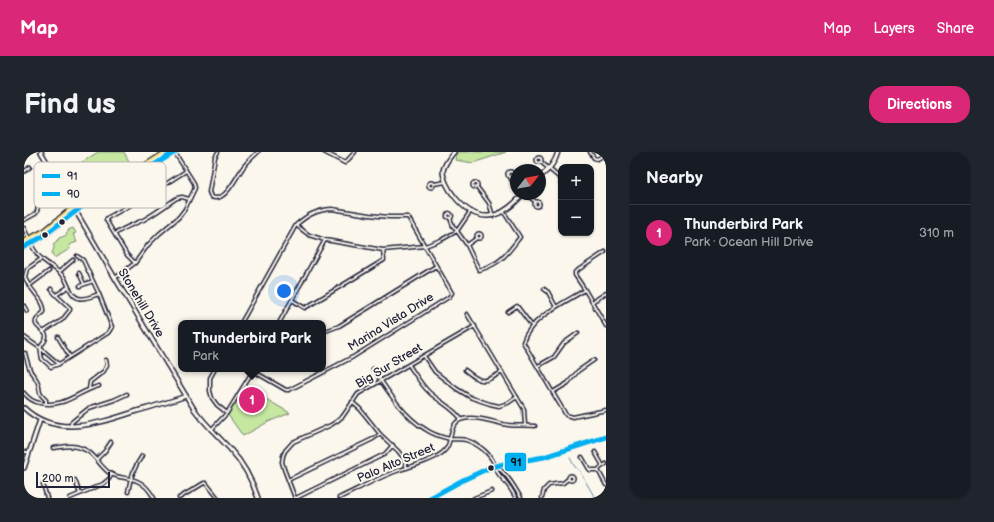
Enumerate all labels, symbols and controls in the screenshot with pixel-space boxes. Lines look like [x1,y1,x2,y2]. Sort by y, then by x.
text: Map [20,17,58,40]
text: Map [823,20,851,37]
text: Layers [873,20,915,37]
text: Share [937,20,974,37]
button: Directions [869,86,970,123]
text: Find us [24,88,116,121]
legend [34,162,166,208]
north arrow [510,164,546,200]
map controls [558,164,594,236]
button: + [558,164,594,200]
text: Nearby [646,168,703,188]
text: 91 [67,170,78,183]
text: 90 [67,188,80,201]
button: − [558,200,594,236]
text: Thunderbird Park [684,215,803,234]
unlabelled marker [57,217,67,227]
text: 1 [656,225,662,241]
text: 310 m [919,225,954,241]
unlabelled marker [40,230,50,240]
text: Park · Ocean Hill Drive [684,234,814,250]
street label: Stonehill Drive [115,266,167,340]
your location [274,281,294,301]
street label: Marina Vista Drive [345,290,437,354]
popup [178,320,326,372]
text: Thunderbird Park [193,329,311,348]
street label: Big Sur Street [353,340,425,392]
text: Park [193,348,219,364]
pin: 1 [239,385,265,415]
street label: Palo Alto Street [355,440,437,486]
line badge: 91 [504,452,527,472]
text: 91 [510,456,522,469]
unlabelled marker [486,463,496,473]
scale bar [36,470,110,489]
text: 200 m [42,472,74,485]

